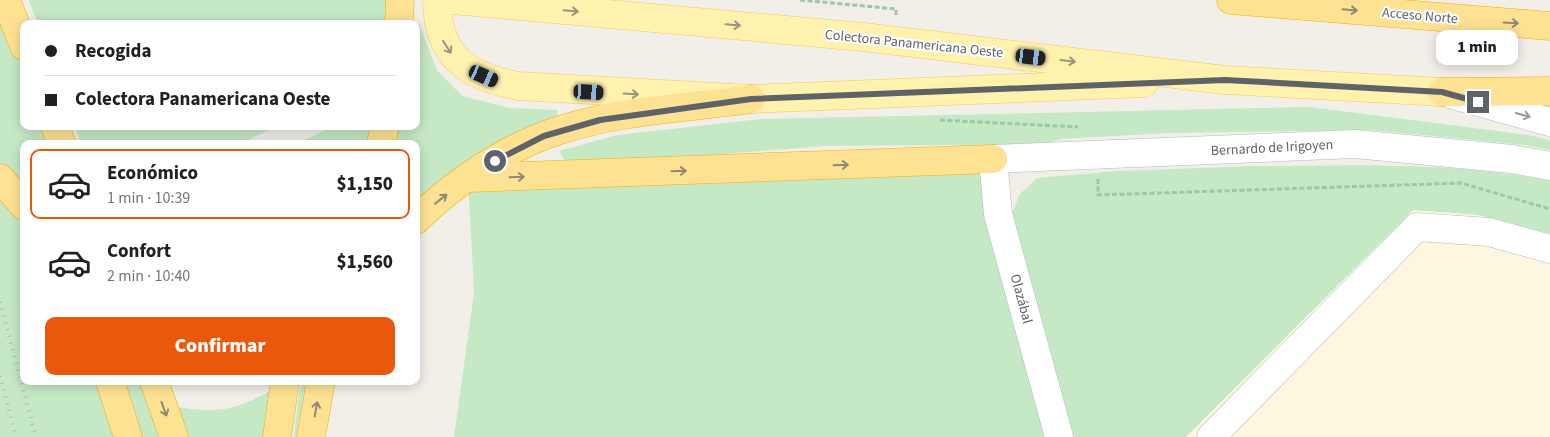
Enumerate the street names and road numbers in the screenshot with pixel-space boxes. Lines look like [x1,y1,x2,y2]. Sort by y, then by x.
street label: Acceso Norte [1381,3,1459,29]
street label: Colectora Panamericana Oeste [824,25,1004,63]
street label: Bernardo de Irigoyen [1210,135,1334,161]
street label: Olazábal [1005,272,1037,327]

